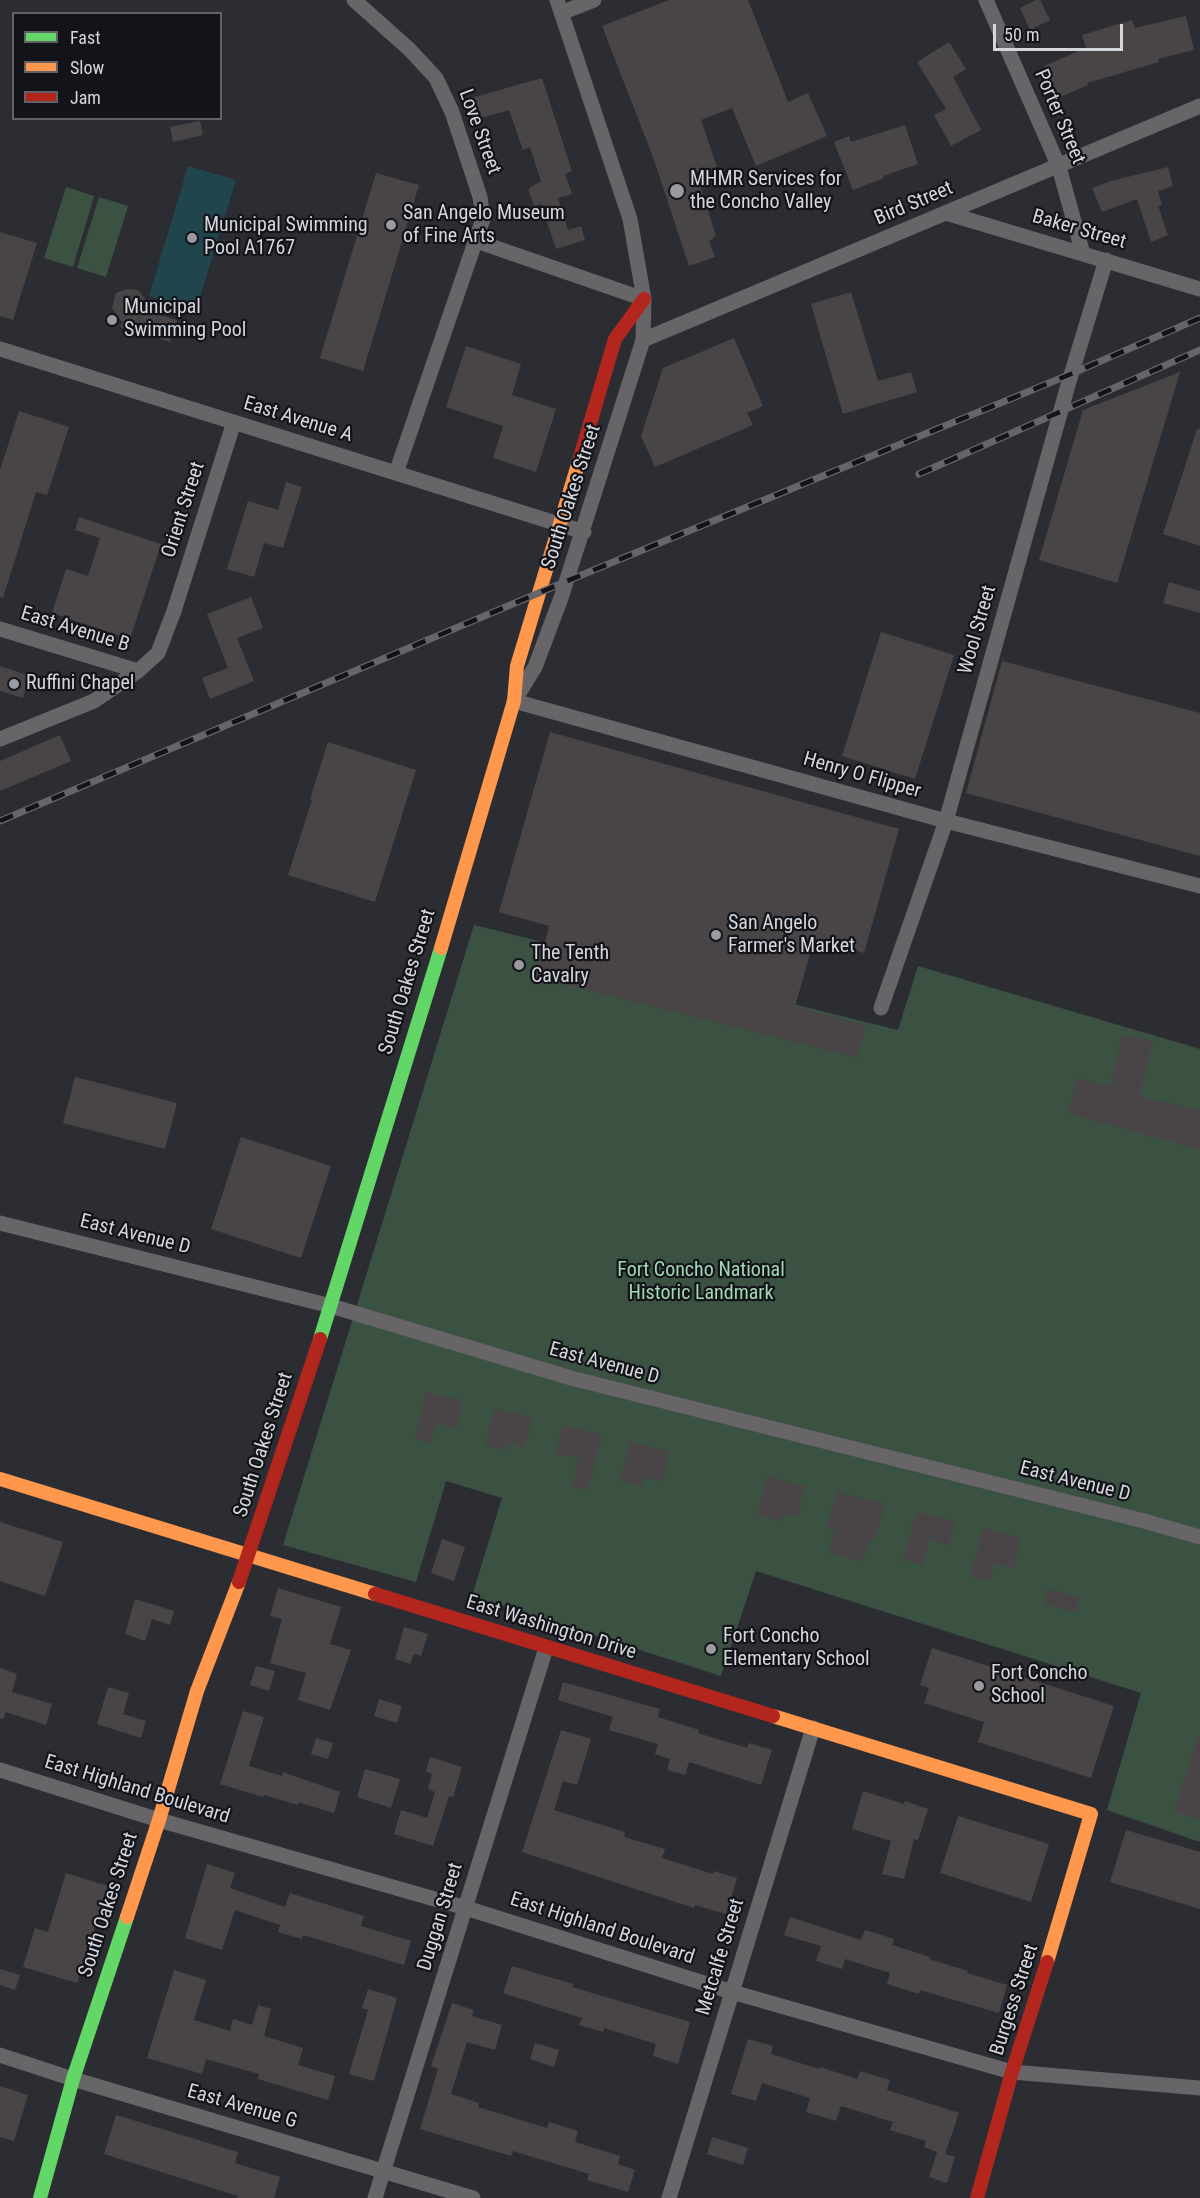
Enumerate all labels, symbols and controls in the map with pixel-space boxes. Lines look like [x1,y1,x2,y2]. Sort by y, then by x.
legend [12,12,222,120]
scale bar [996,12,1126,50]
text: 50 m [1004,24,1039,45]
text: Fast [70,27,101,48]
text: Slow [70,57,104,78]
street label: Porter Street [1028,66,1090,168]
street label: Love Street [453,86,505,178]
text: Jam [70,87,101,108]
place label: MHMR Services for the Concho Valley [690,168,842,215]
street label: Bird Street [871,177,957,231]
marker: MHMR Services for the Concho Valley [668,182,686,200]
place label: San Angelo Museum of Fine Arts [403,202,565,249]
street label: Baker Street [1029,205,1129,255]
place label: Municipal Swimming Pool A1767 [204,214,368,261]
marker: San Angelo Museum of Fine Arts [384,218,398,232]
marker: Municipal Swimming Pool A1767 [185,231,199,245]
place label: Municipal Swimming Pool [124,296,246,343]
marker: Municipal Swimming Pool [105,313,119,327]
street label: East Avenue A [241,392,355,448]
street label: South Oakes Street [537,422,607,572]
street label: Orient Street [157,459,211,561]
street label: Wool Street [954,583,1002,677]
street label: East Avenue B [18,602,132,658]
place label: Ruffini Chapel [26,672,134,696]
marker: Ruffini Chapel [7,677,21,691]
street label: Henry O Flipper [800,748,924,804]
street label: South Oakes Street [375,906,441,1058]
place label: San Angelo Farmer's Market [728,912,855,959]
marker: San Angelo Farmer's Market [709,928,723,942]
place label: The Tenth Cavalry [531,942,609,989]
marker: The Tenth Cavalry [512,958,526,972]
street label: East Avenue D [77,1210,193,1260]
park label: Fort Concho National Historic Landmark [617,1259,785,1306]
street label: East Avenue D [546,1338,662,1390]
street label: South Oakes Street [229,1370,299,1520]
street label: East Avenue D [1017,1457,1133,1507]
street label: East Washington Drive [463,1591,639,1665]
place label: Fort Concho Elementary School [723,1625,870,1672]
marker: Fort Concho Elementary School [704,1642,718,1656]
place label: Fort Concho School [991,1662,1088,1709]
marker: Fort Concho School [972,1679,986,1693]
street label: East Highland Boulevard [42,1750,232,1830]
street label: South Oakes Street [74,1830,144,1980]
street label: Duggan Street [413,1860,469,1974]
street label: East Highland Boulevard [507,1888,697,1970]
street label: Metcalfe Street [692,1896,750,2018]
street label: Burgess Street [986,1941,1044,2059]
street label: East Avenue G [184,2080,300,2134]

